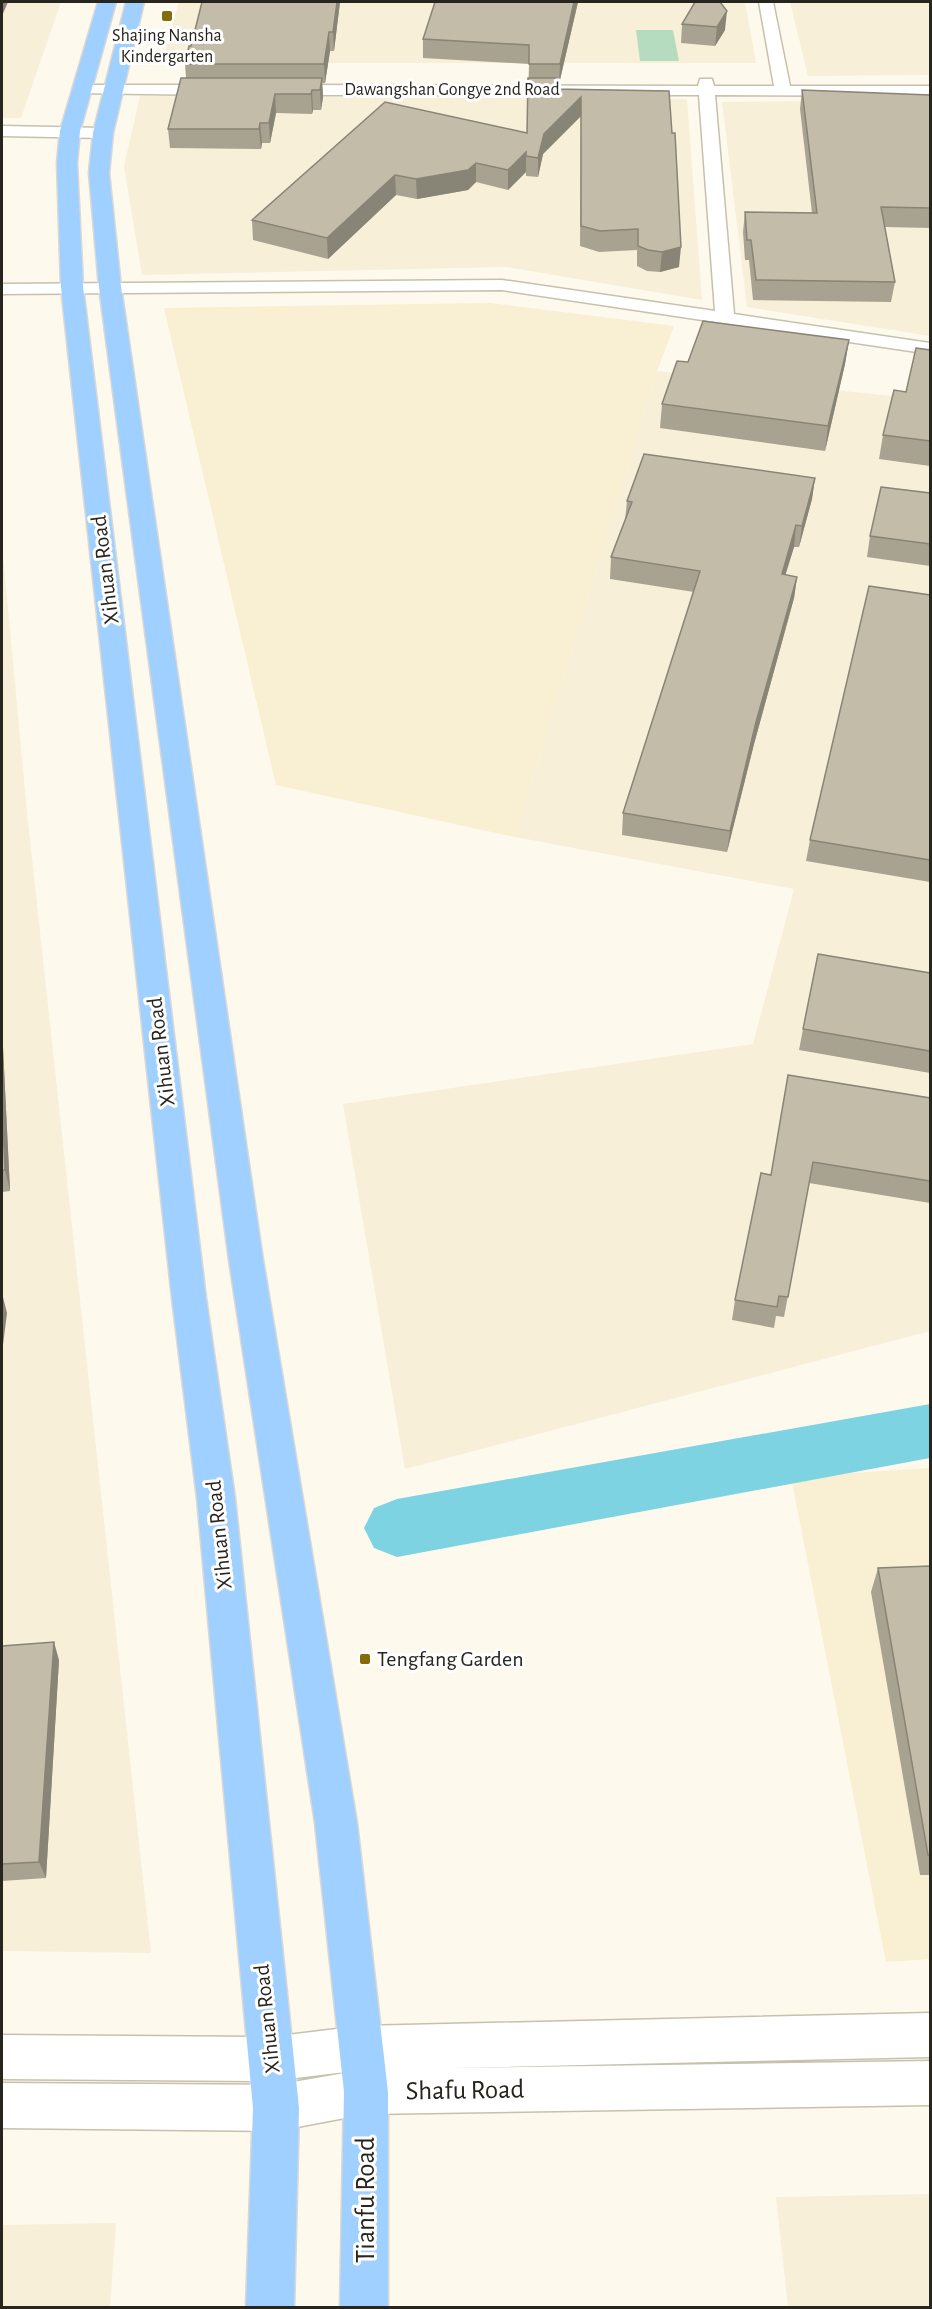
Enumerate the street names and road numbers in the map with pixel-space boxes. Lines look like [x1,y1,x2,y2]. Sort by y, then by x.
street label: Dawangshan Gongye 2nd Road [344,81,560,99]
street label: Xihuan Road [87,514,123,626]
street label: Xihuan Road [143,996,179,1108]
street label: Xihuan Road [202,1479,236,1591]
street label: Xihuan Road [250,1963,284,2075]
street label: Shafu Road [405,2075,525,2105]
street label: Tianfu Road [352,2137,379,2263]

